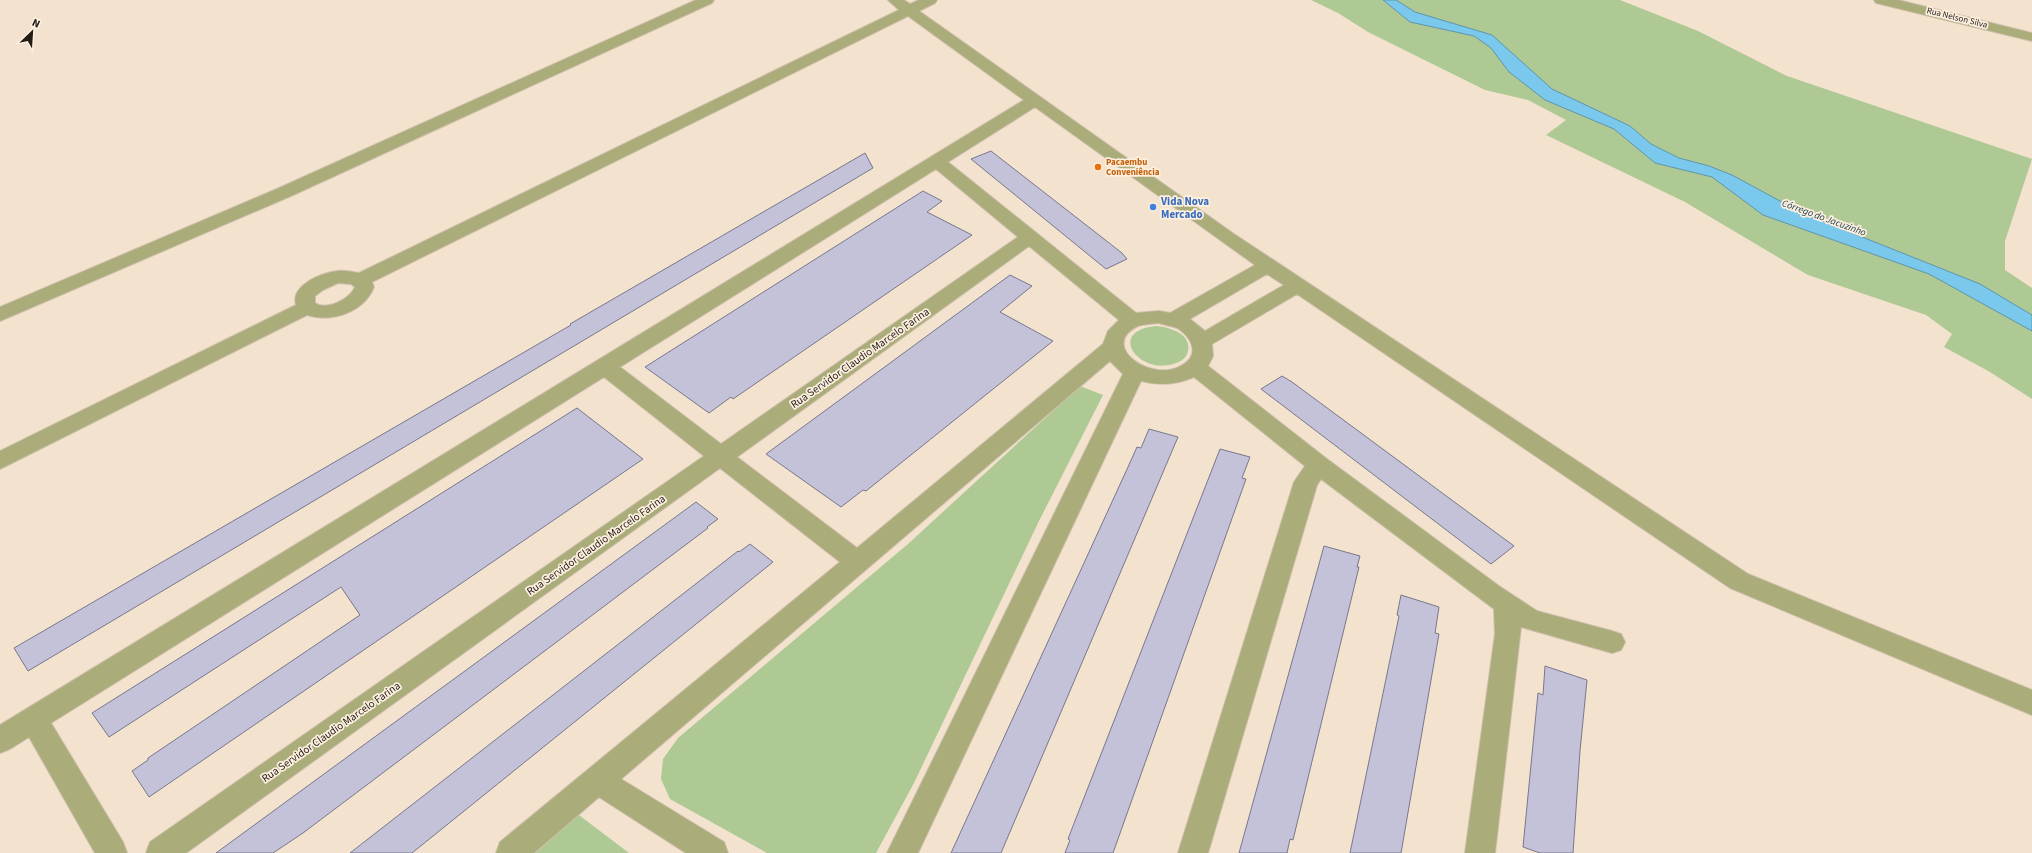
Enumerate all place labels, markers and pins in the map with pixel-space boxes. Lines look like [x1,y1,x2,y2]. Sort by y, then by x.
place label: Pacaembu Conveniência [1106,156,1160,179]
marker: Pacaembu Conveniência [1093,162,1103,172]
place label: Vida Nova Mercado [1160,194,1209,222]
marker: Vida Nova Mercado [1148,202,1158,212]

